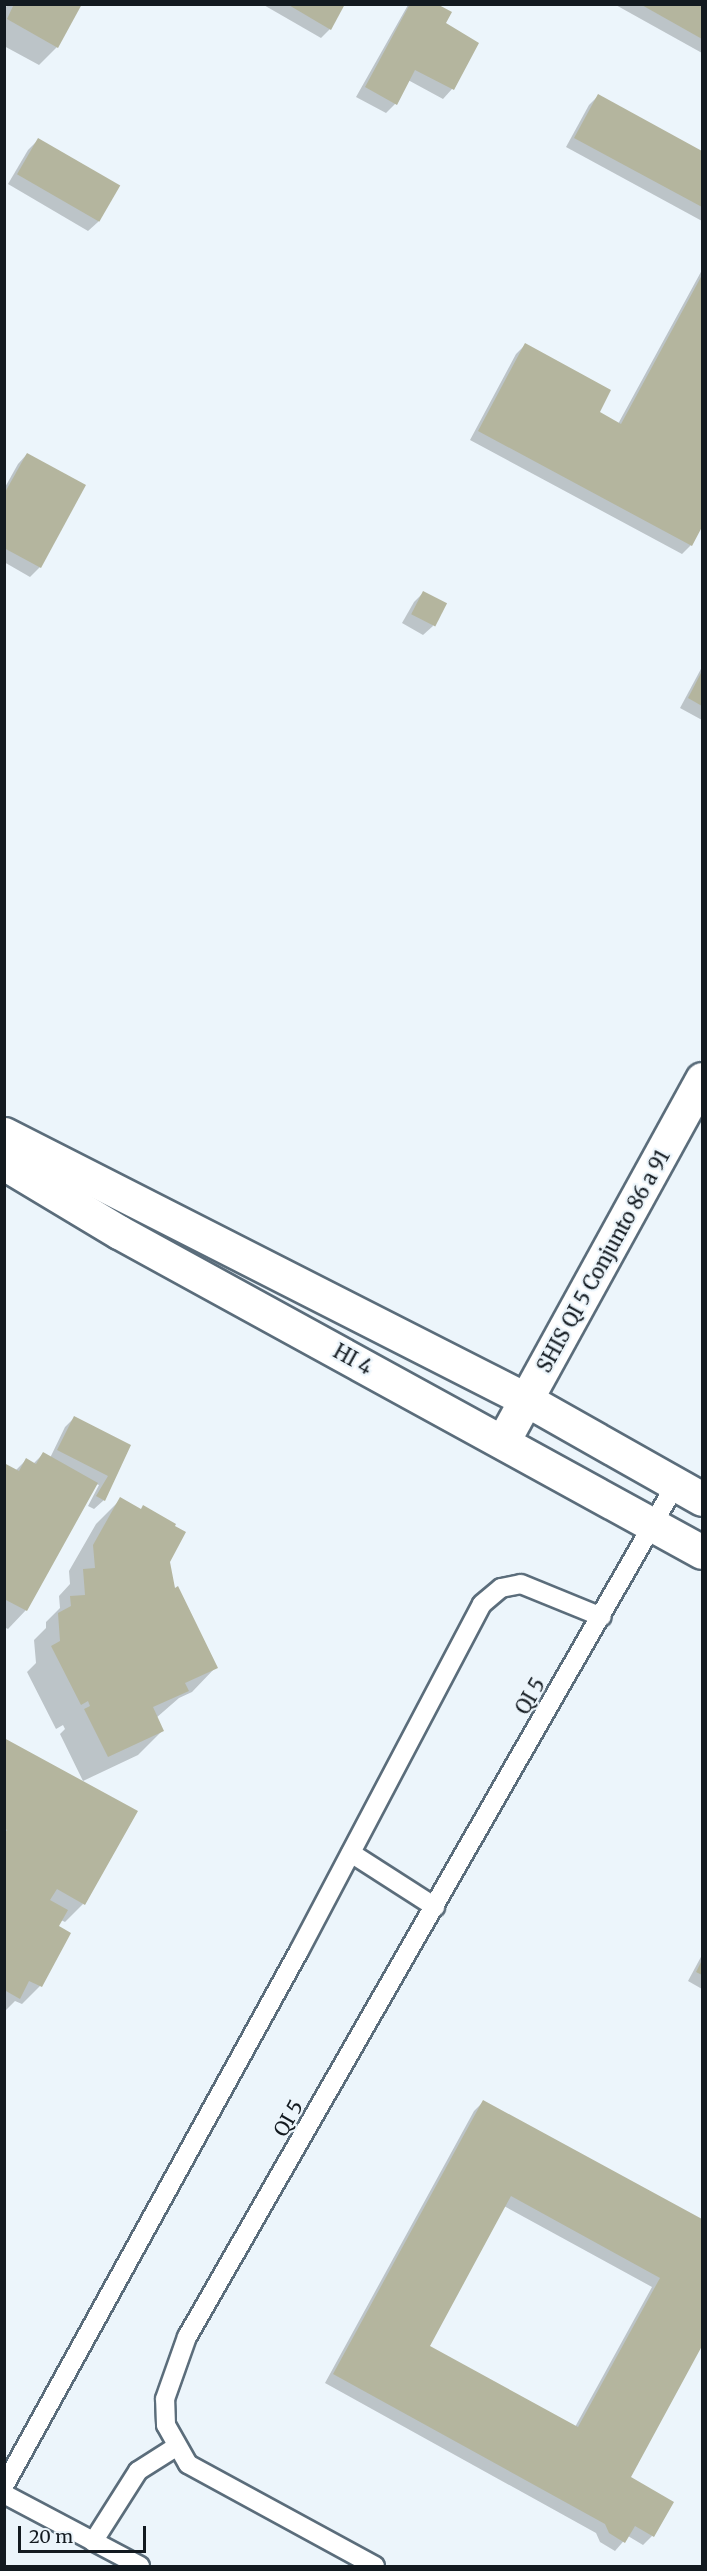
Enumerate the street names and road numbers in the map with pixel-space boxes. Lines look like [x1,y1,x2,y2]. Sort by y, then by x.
street label: SHIS QI 5 Conjunto 86 a 91 [532,1145,674,1377]
street label: HI 4 [329,1339,377,1379]
street label: QI 5 [510,1674,550,1718]
street label: QI 5 [268,2096,308,2140]

